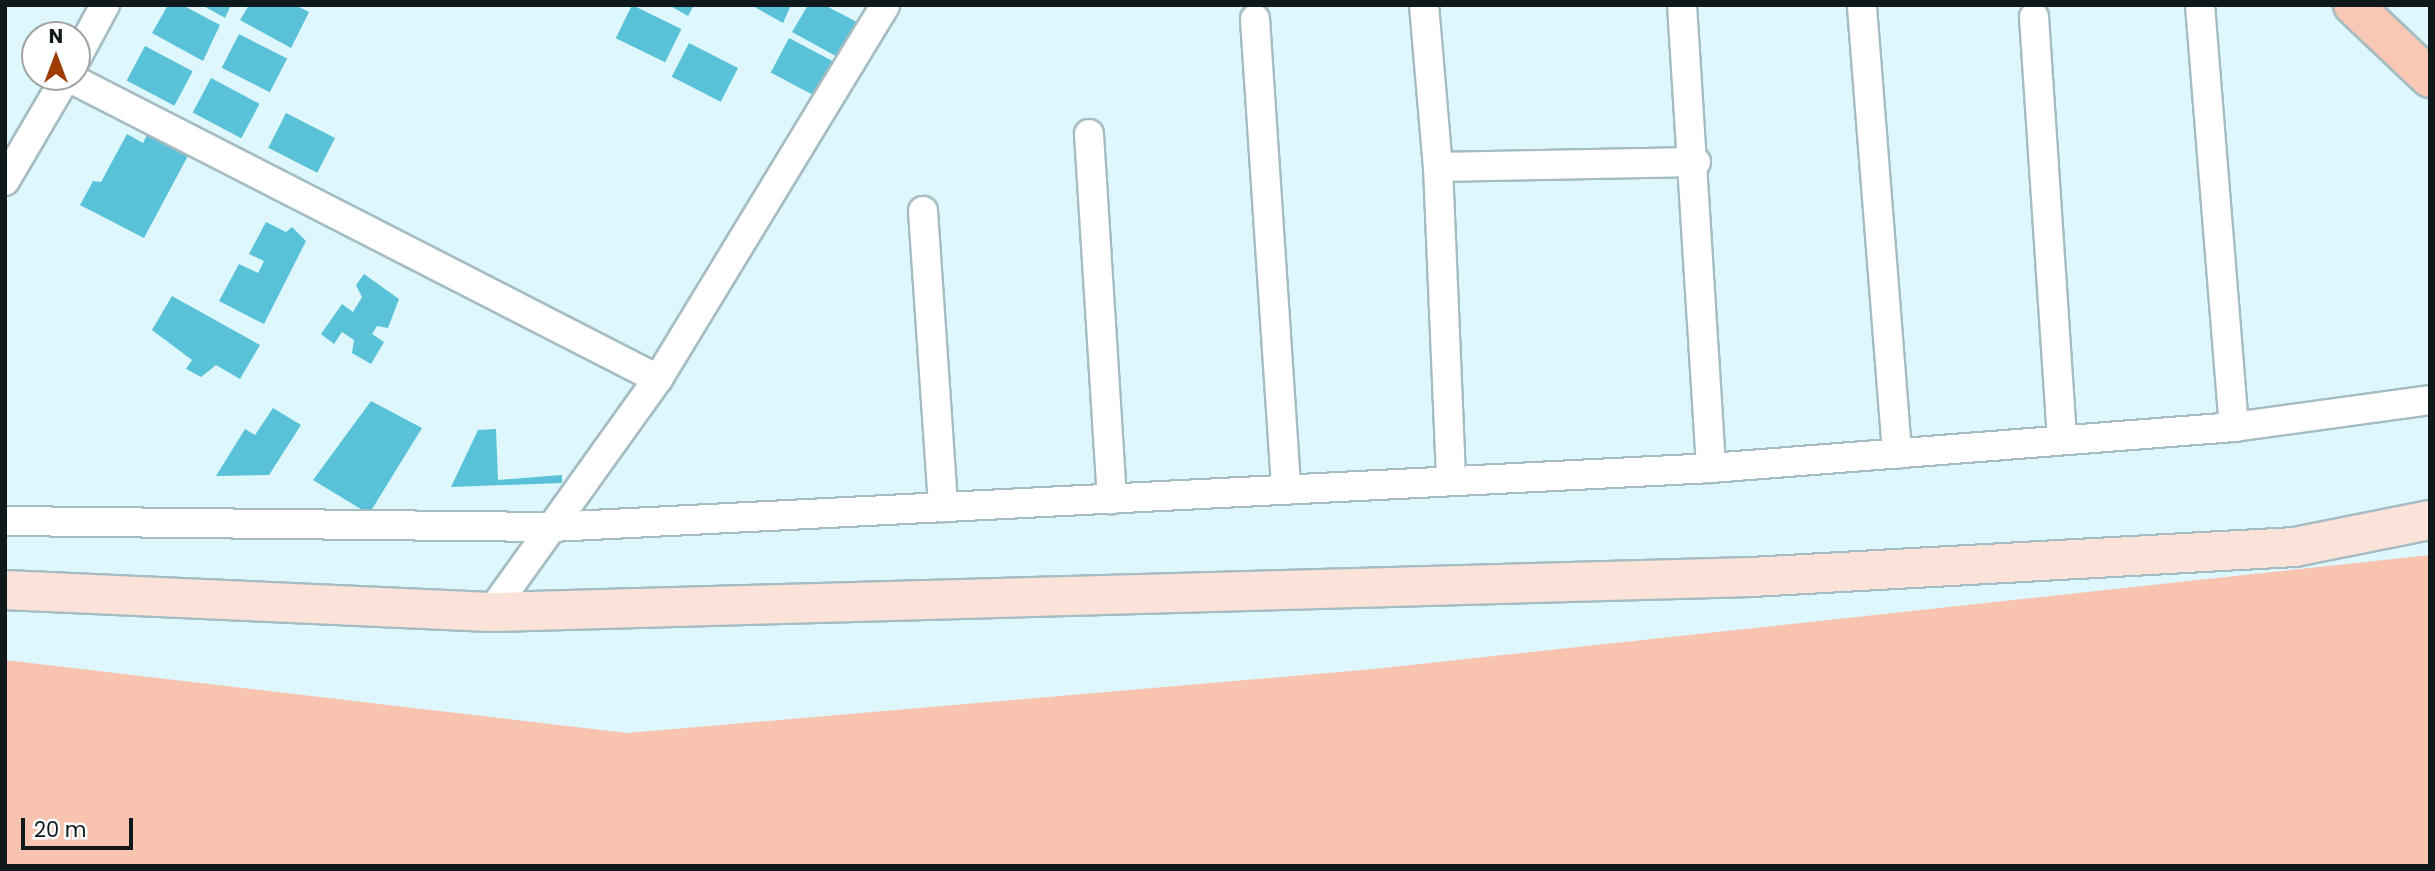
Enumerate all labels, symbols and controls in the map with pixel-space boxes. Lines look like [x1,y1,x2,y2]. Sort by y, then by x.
north arrow [21,21,91,91]
text: N [49,23,63,50]
scale bar [24,804,136,848]
text: 20 m [34,815,87,844]

